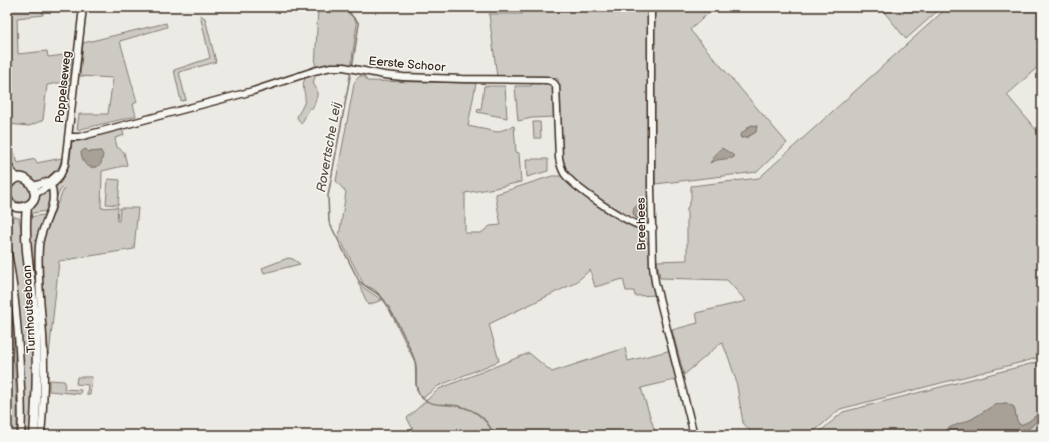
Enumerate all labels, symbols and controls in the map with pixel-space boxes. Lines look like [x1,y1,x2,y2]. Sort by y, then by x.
street label: Poppelseweg [52,50,75,124]
street label: Eerste Schoor [368,54,447,75]
water label: Rovertsche Leij [313,100,345,193]
street label: Breehees [634,197,649,251]
street label: Turnhoutsebaan [20,264,39,353]

